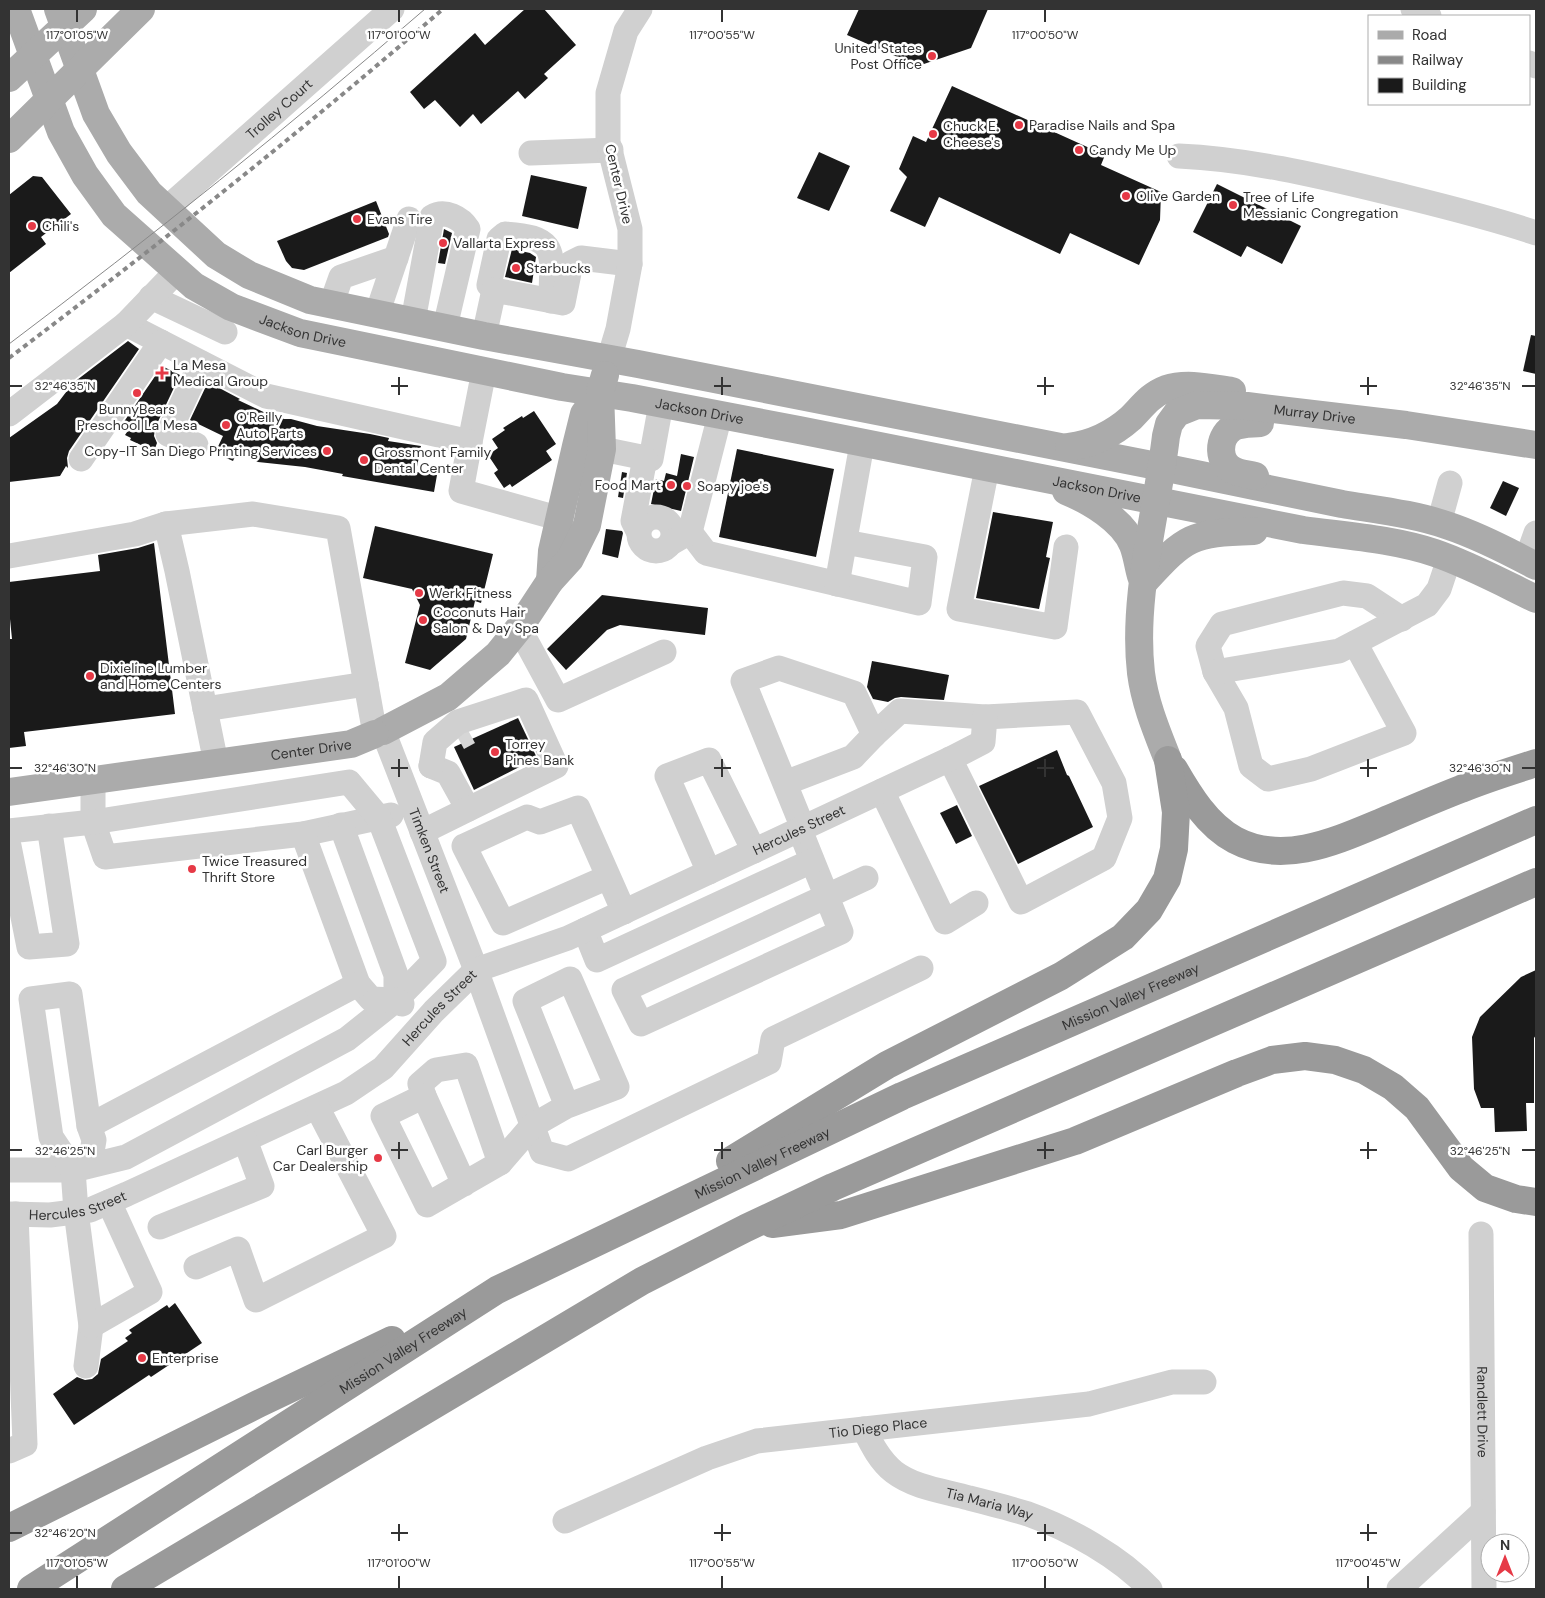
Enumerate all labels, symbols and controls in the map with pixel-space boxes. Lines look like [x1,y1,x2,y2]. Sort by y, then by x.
legend [1368,15,1530,105]
text: Road [1412,25,1447,45]
text: 117°01'05"W [46,27,109,43]
text: 117°01'00"W [367,27,431,43]
text: 117°00'55"W [689,27,755,43]
text: 117°00'50"W [1012,27,1079,43]
place label: United States Post Office [834,39,922,73]
marker: United States Post Office [926,50,938,62]
text: Railway [1412,50,1464,70]
street label: Trolley Court [242,75,316,143]
text: Building [1412,75,1467,95]
place label: Paradise Nails and Spa [1029,116,1175,134]
place label: Chuck E. Cheese's [943,117,1001,151]
marker: Paradise Nails and Spa [1013,119,1025,131]
marker: Chuck E. Cheese's [927,128,939,140]
place label: Candy Me Up [1089,141,1177,159]
street label: Center Drive [601,142,637,226]
marker: Candy Me Up [1073,144,1085,156]
place label: Olive Garden [1136,187,1220,205]
place label: Tree of Life Messianic Congregation [1243,188,1398,222]
marker: Olive Garden [1120,190,1132,202]
marker: Tree of Life Messianic Congregation [1227,199,1239,211]
place label: Evans Tire [367,210,432,228]
marker: Evans Tire [351,213,363,225]
place label: Chili's [42,217,79,235]
marker: Chili's [26,220,38,232]
place label: Vallarta Express [453,234,556,252]
marker: Vallarta Express [437,237,449,249]
place label: Starbucks [526,259,591,277]
marker: Starbucks [510,262,522,274]
street label: Jackson Drive [257,310,348,351]
place label: La Mesa Medical Group [173,356,268,390]
marker: La Mesa Medical Group [155,366,169,380]
text: 32°46'35"N [35,378,95,394]
text: 32°46'35"N [1450,378,1510,394]
marker: BunnyBears Preschool La Mesa [131,387,143,399]
street label: Jackson Drive [654,394,745,428]
place label: BunnyBears Preschool La Mesa [77,400,197,434]
street label: Murray Drive [1273,400,1357,428]
place label: O'Reilly Auto Parts [236,408,304,442]
marker: O'Reilly Auto Parts [220,419,232,431]
place label: Copy-IT San Diego Printing Services [84,442,317,460]
place label: Grossmont Family Dental Center [374,443,491,477]
marker: Copy-IT San Diego Printing Services [321,445,333,457]
marker: Grossmont Family Dental Center [358,454,370,466]
street label: Jackson Drive [1051,472,1143,507]
place label: Food Mart [595,476,661,494]
place label: Soapy joe's [697,477,769,495]
marker: Food Mart [665,479,677,491]
marker: Soapy joe's [681,480,693,492]
place label: Werk Fitness [429,584,512,602]
marker: Werk Fitness [413,587,425,599]
place label: Coconuts Hair Salon & Day Spa [433,603,539,637]
marker: Coconuts Hair Salon & Day Spa [417,614,429,626]
place label: Dixieline Lumber and Home Centers [100,659,222,693]
marker: Dixieline Lumber and Home Centers [84,670,96,682]
street label: Center Drive [269,735,353,764]
place label: Torrey Pines Bank [505,735,574,769]
marker: Torrey Pines Bank [489,746,501,758]
text: 32°46'30"N [34,760,96,776]
text: 32°46'30"N [1449,760,1511,776]
street label: Hercules Street [750,800,848,859]
street label: Timken Street [405,805,454,896]
place label: Twice Treasured Thrift Store [202,852,307,886]
marker: Twice Treasured Thrift Store [186,863,198,875]
street label: Mission Valley Freeway [1059,959,1202,1034]
street label: Hercules Street [398,965,480,1050]
street label: Mission Valley Freeway [692,1123,833,1203]
place label: Carl Burger Car Dealership [273,1141,368,1175]
text: 32°46'25"N [35,1143,95,1159]
text: 32°46'25"N [1450,1143,1510,1159]
marker: Carl Burger Car Dealership [372,1152,384,1164]
street label: Hercules Street [29,1186,129,1224]
street label: Mission Valley Freeway [336,1303,470,1398]
place label: Enterprise [152,1349,219,1367]
marker: Enterprise [136,1352,148,1364]
street label: Randlett Drive [1473,1366,1492,1458]
street label: Tio Diego Place [828,1413,928,1442]
street label: Tia Maria Way [944,1484,1036,1524]
text: 32°46'20"N [34,1525,96,1541]
north arrow [1480,1533,1530,1583]
text: N [1500,1536,1510,1554]
text: 117°01'05"W [46,1555,109,1571]
text: 117°01'00"W [367,1555,431,1571]
text: 117°00'55"W [689,1555,755,1571]
text: 117°00'50"W [1012,1555,1079,1571]
text: 117°00'45"W [1335,1555,1401,1571]

